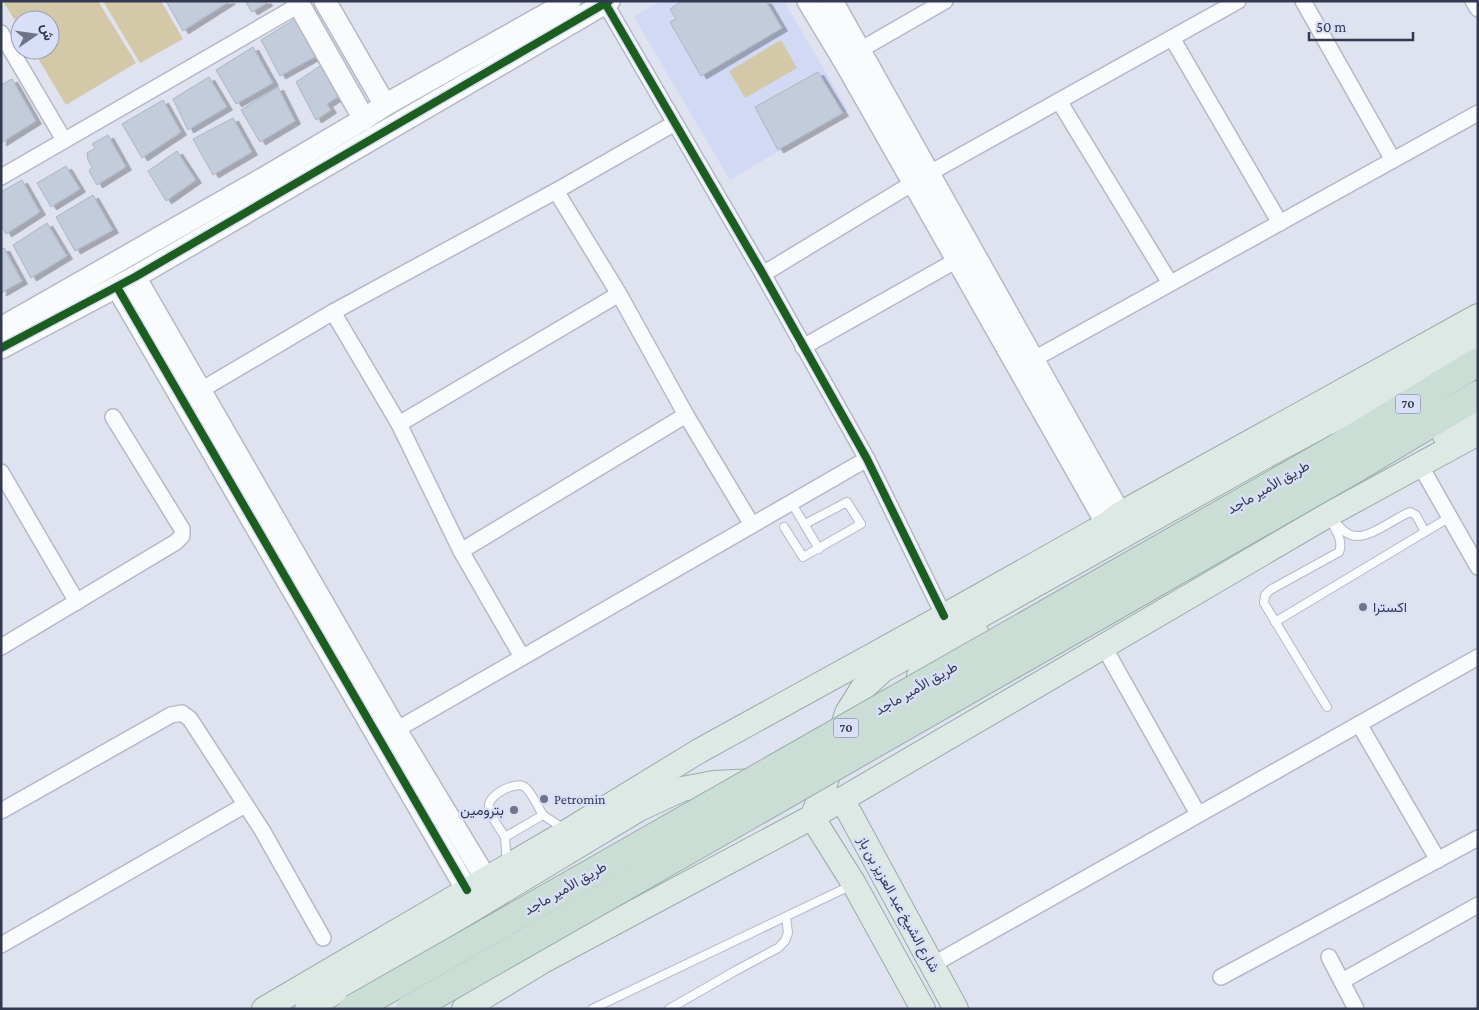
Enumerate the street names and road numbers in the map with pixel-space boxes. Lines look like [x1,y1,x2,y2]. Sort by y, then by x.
road number: 70 [1396,394,1420,414]
street label: طريق الأمير ماجد [1224,457,1313,518]
street label: طريق الأمير ماجد [872,658,961,719]
road number: 70 [834,718,858,738]
street label: شارع الشيخ عبد العزيز بن باز [852,832,943,976]
street label: طريق الأمير ماجد [521,858,610,919]

